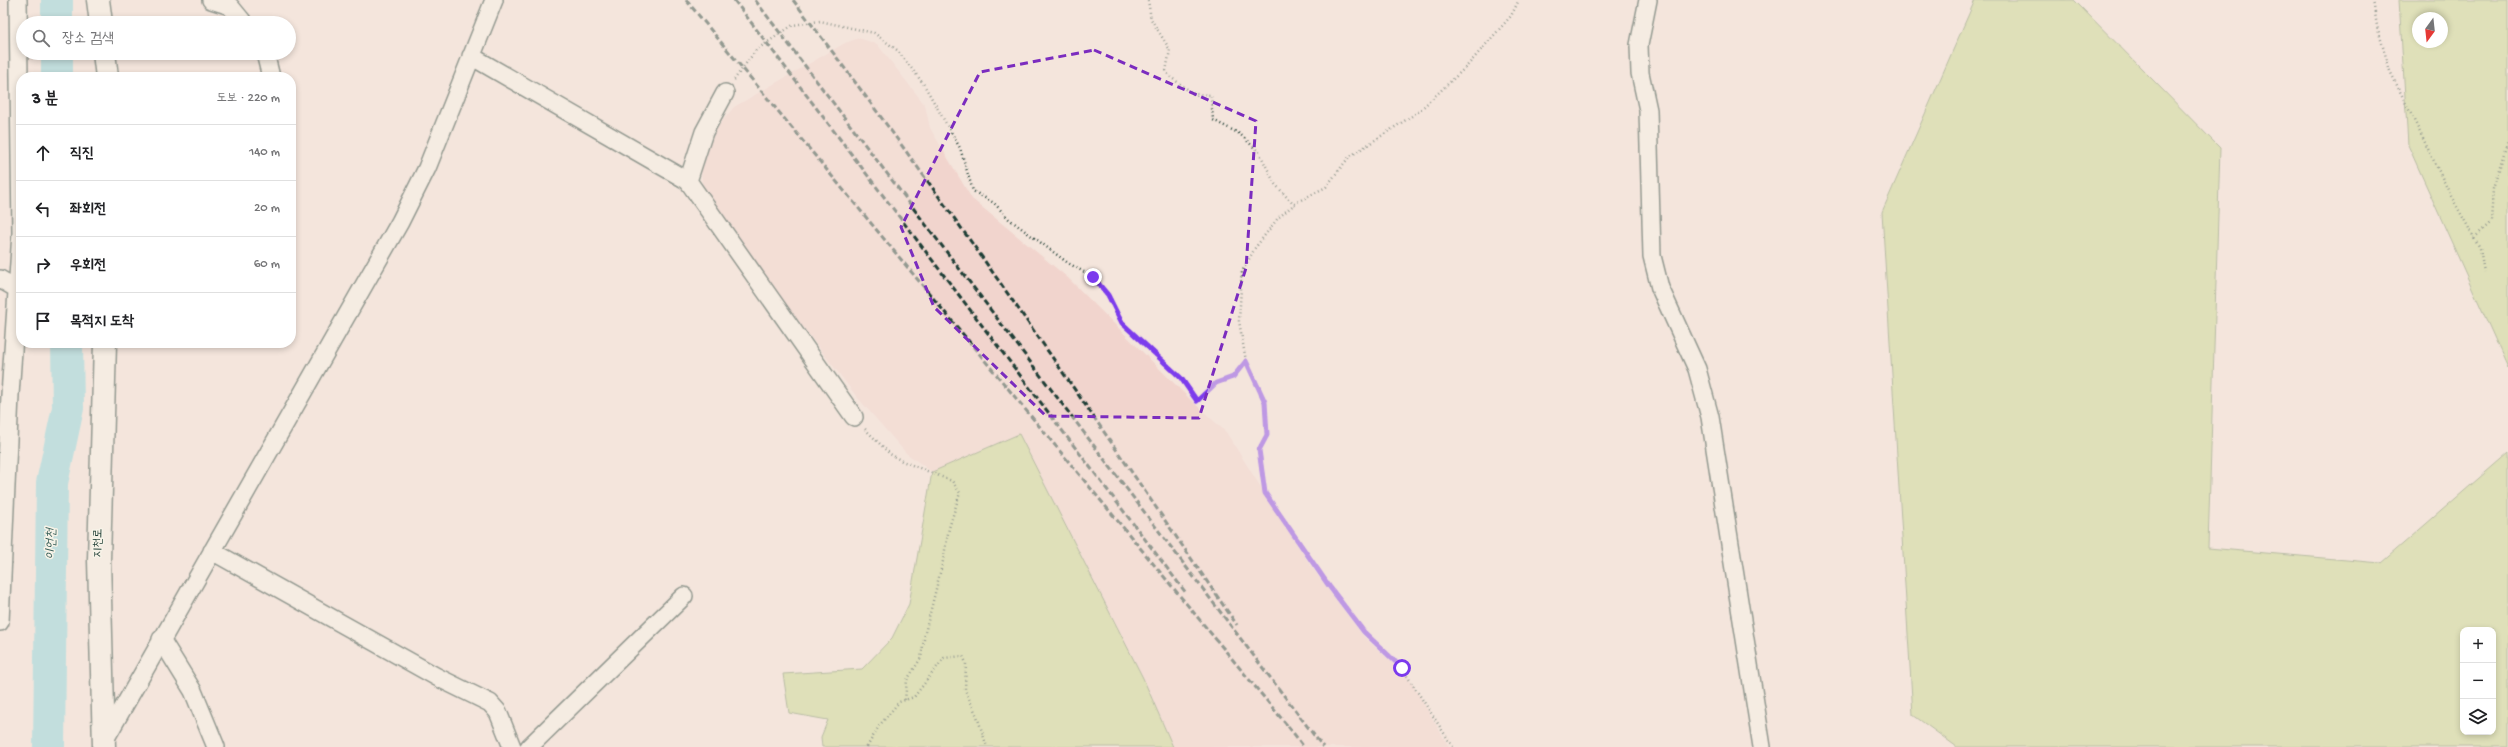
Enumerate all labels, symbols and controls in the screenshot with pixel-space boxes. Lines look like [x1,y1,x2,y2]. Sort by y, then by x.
north arrow [2412,12,2448,48]
search box [16,16,296,60]
icon: search [30,27,52,49]
text: 장소 검색 [62,30,114,48]
text: 3 분 [32,90,59,110]
text: 도보 · 220 m [216,91,280,106]
icon: ahead [32,142,54,164]
text: 직진 [70,145,94,163]
text: 140 m [249,145,280,160]
icon: left [32,198,54,220]
text: 좌회전 [70,201,106,219]
text: 20 m [254,201,280,216]
icon: right [32,254,54,276]
text: 우회전 [70,257,106,275]
text: 60 m [254,257,280,272]
route end [1084,268,1102,286]
icon: arrive [32,310,54,332]
text: 목적지 도착 [70,313,134,331]
water label: 이언천 [44,527,60,560]
street label: 지천로 [92,528,106,558]
map controls [2460,627,2496,735]
button: + [2460,627,2496,663]
route start [1393,659,1411,677]
button: − [2460,663,2496,699]
button: layers [2460,699,2496,735]

